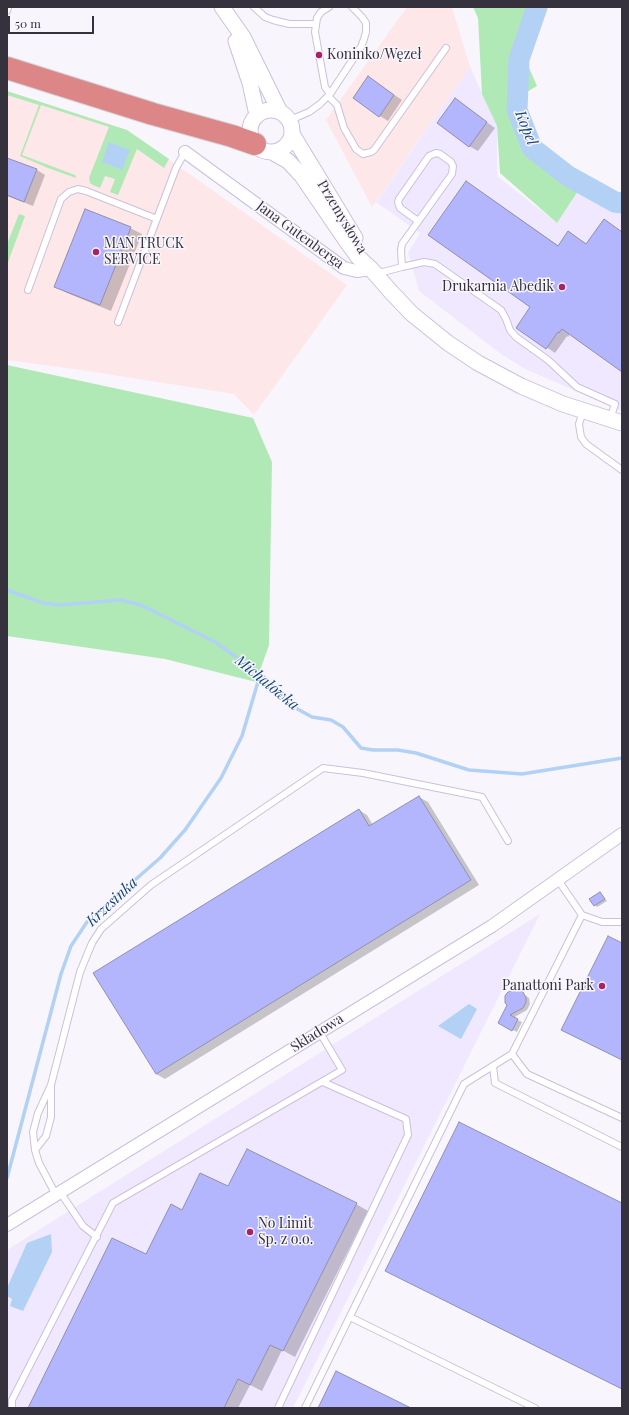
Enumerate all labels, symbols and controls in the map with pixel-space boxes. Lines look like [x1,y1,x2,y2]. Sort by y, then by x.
scale bar [10,8,96,34]
text: 50 m [15,15,41,31]
place label: Koninko/Węzeł [327,47,421,63]
marker: Koninko/Węzeł [314,50,324,60]
water label: Kopel [511,108,541,148]
street label: Przemysłowa [313,177,371,257]
street label: Jana Gutenberga [253,198,347,272]
place label: MAN TRUCK SERVICE [104,236,184,268]
marker: MAN TRUCK SERVICE [91,247,101,257]
place label: Drukarnia Abedik [442,279,554,295]
marker: Drukarnia Abedik [557,282,567,292]
water label: Michałówka [231,652,303,714]
water label: Krzesinka [83,874,141,930]
place label: Panattoni Park [502,978,594,994]
marker: Panattoni Park [597,981,607,991]
street label: Składowa [287,1010,347,1056]
place label: No Limit Sp. z o.o. [258,1216,313,1248]
marker: No Limit Sp. z o.o. [245,1227,255,1237]

